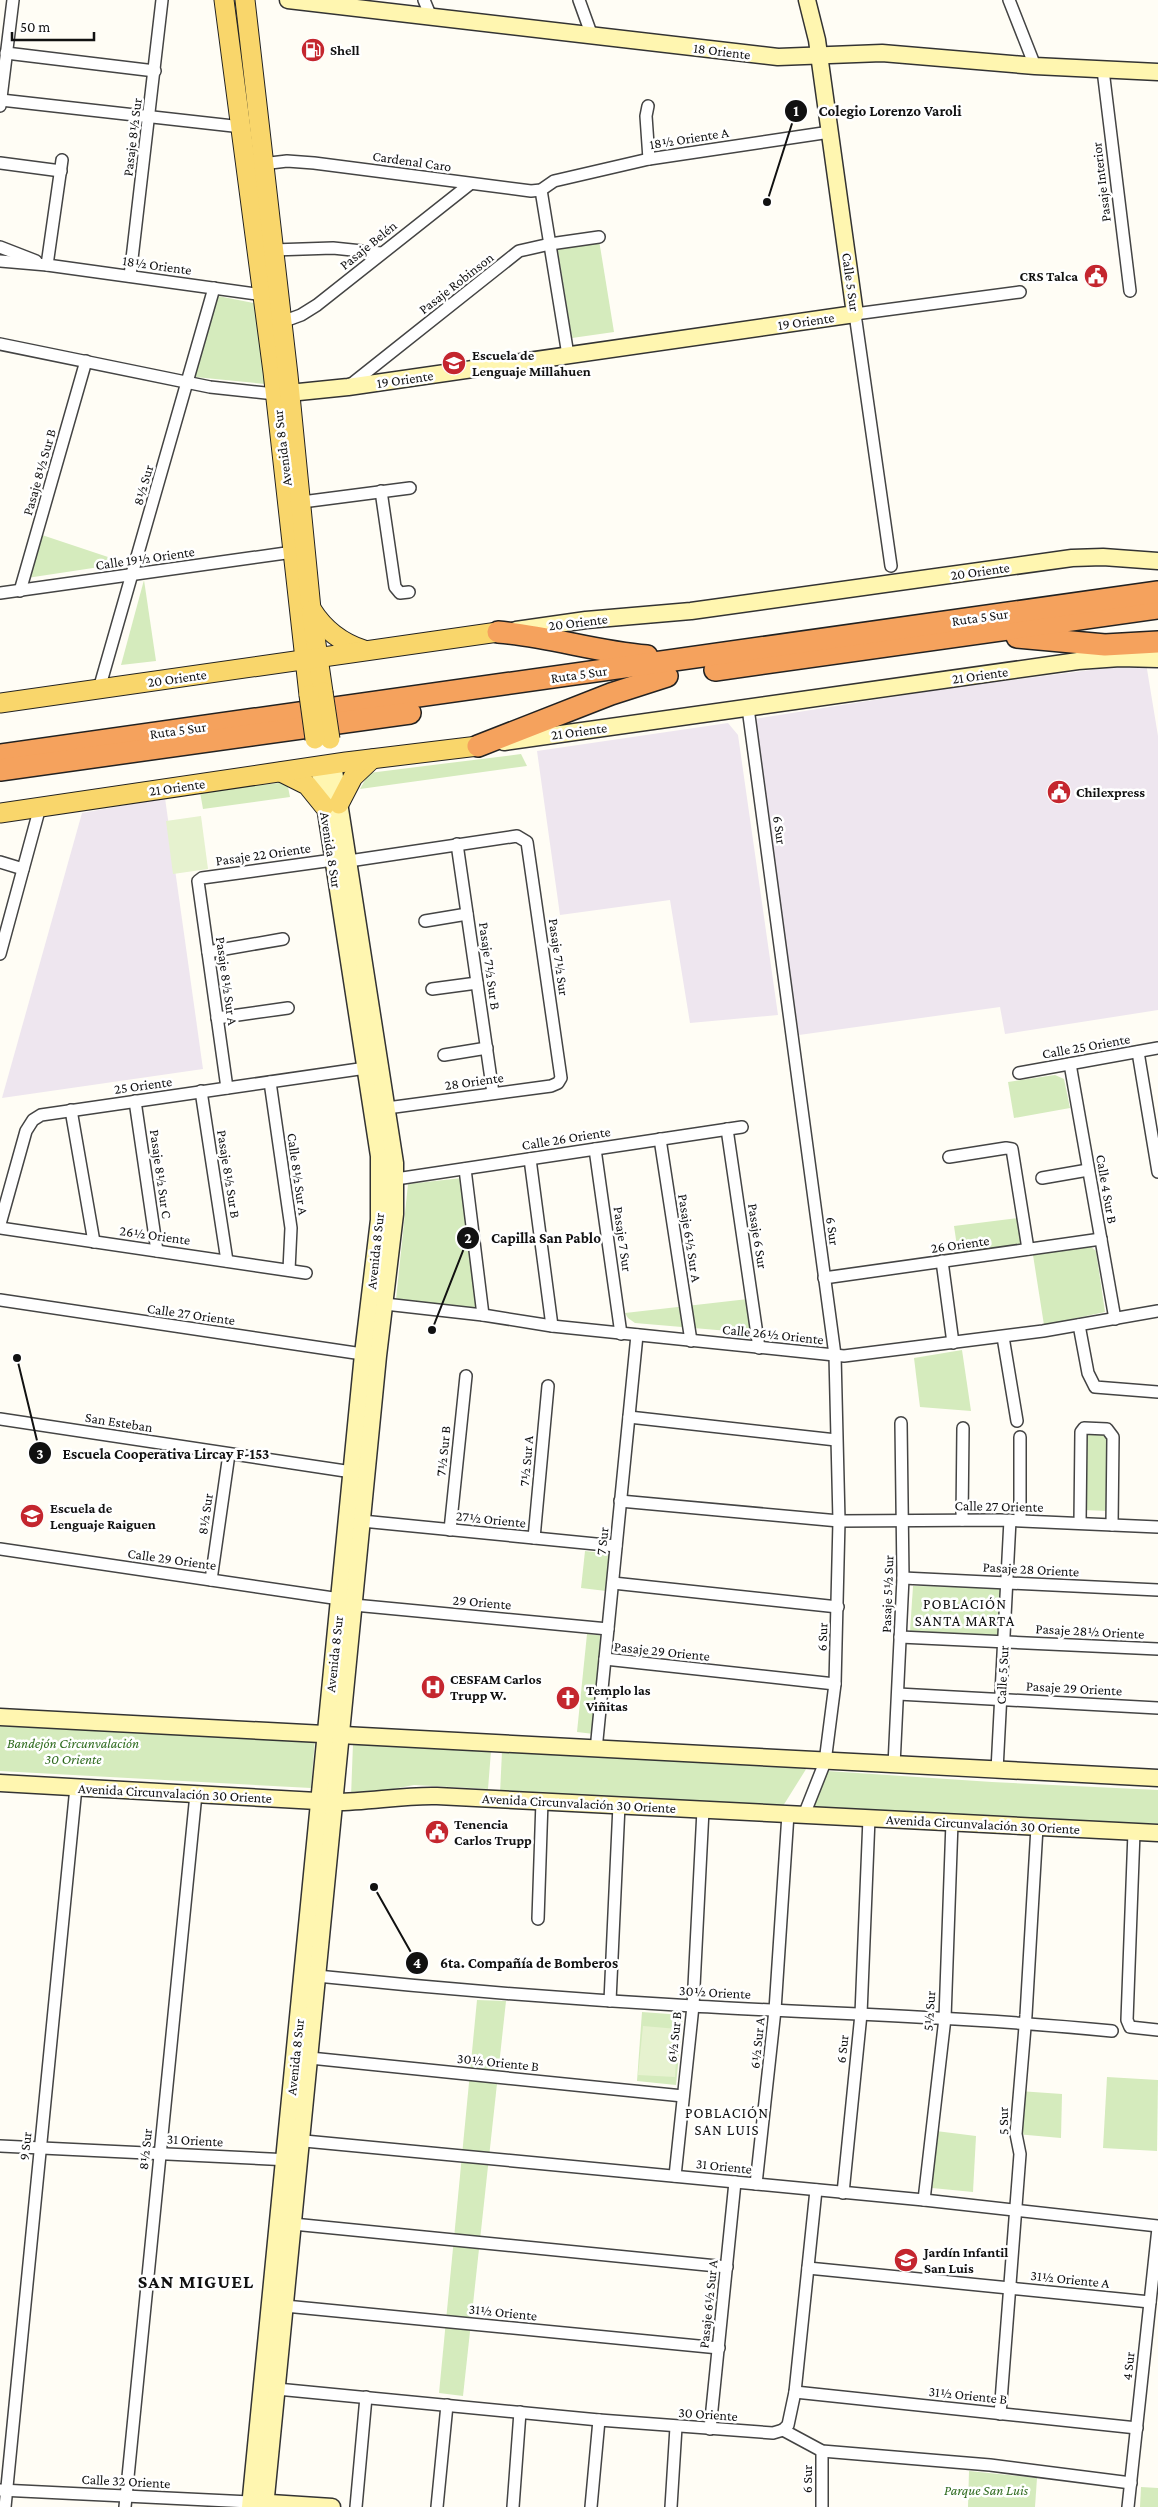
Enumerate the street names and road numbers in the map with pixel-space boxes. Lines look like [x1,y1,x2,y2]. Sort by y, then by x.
street label: 18 Oriente [693,40,751,62]
street label: Pasaje 8½ Sur [119,97,146,177]
street label: 18½ Oriente A [648,124,730,152]
street label: Pasaje Interior [1088,141,1115,223]
street label: Cardenal Caro [372,148,453,174]
street label: Pasaje Belén [336,217,401,274]
street label: Pasaje Robinson [415,249,498,318]
street label: 18½ Oriente [121,252,193,278]
street label: Calle 5 Sur [839,252,863,312]
street label: 19 Oriente [777,309,835,333]
street label: 19 Oriente [376,367,434,391]
street label: Avenida 8 Sur [269,409,295,487]
street label: Pasaje 8½ Sur B [19,427,60,517]
street label: 8½ Sur [130,463,156,507]
street label: Calle 19½ Oriente [94,543,196,573]
street label: 20 Oriente [949,559,1011,583]
street label: Ruta 5 Sur [951,605,1009,629]
street label: 20 Oriente [547,610,609,634]
street label: Ruta 5 Sur [550,662,608,686]
street label: 21 Oriente [951,663,1009,687]
street label: 20 Oriente [146,666,208,690]
street label: Ruta 5 Sur [149,718,207,742]
street label: 21 Oriente [550,719,608,743]
street label: 21 Oriente [148,775,206,799]
street label: Avenida 8 Sur [317,811,345,889]
street label: 6 Sur [770,815,790,845]
street label: Pasaje 22 Oriente [214,839,312,870]
street label: Pasaje 7½ Sur [545,917,572,997]
street label: Pasaje 7½ Sur B [475,921,504,1011]
street label: Pasaje 8½ Sur A [212,936,241,1027]
street label: Calle 25 Oriente [1041,1030,1131,1062]
street label: 28 Oriente [444,1069,504,1093]
street label: 25 Oriente [113,1073,173,1097]
street label: Calle 26 Oriente [521,1123,611,1153]
street label: Pasaje 8½ Sur C [146,1128,175,1220]
street label: Pasaje 8½ Sur B [213,1129,244,1220]
street label: Calle 8½ Sur A [284,1132,312,1216]
street label: Calle 4 Sur B [1093,1153,1121,1225]
street label: Pasaje 6½ Sur A [674,1193,705,1283]
street label: Pasaje 6 Sur [744,1202,771,1270]
street label: Pasaje 7 Sur [610,1205,635,1273]
street label: Avenida 8 Sur [363,1212,387,1290]
street label: 6 Sur [823,1216,843,1246]
street label: 26½ Oriente [119,1222,191,1248]
street label: 26 Oriente [930,1232,990,1256]
street label: Calle 27 Oriente [146,1300,236,1328]
street label: Calle 26½ Oriente [721,1321,825,1347]
street label: San Esteban [84,1409,154,1435]
street label: 7½ Sur B [432,1425,454,1477]
street label: 7½ Sur A [516,1435,536,1487]
street label: 8½ Sur [194,1492,216,1536]
street label: Calle 27 Oriente [954,1497,1044,1515]
street label: 27½ Oriente [455,1507,527,1531]
street label: 7 Sur [593,1526,611,1556]
street label: Calle 29 Oriente [127,1545,217,1573]
street label: Pasaje 5½ Sur [878,1555,897,1633]
street label: Pasaje 28 Oriente [982,1558,1080,1581]
street label: 29 Oriente [452,1591,512,1613]
street label: Avenida 8 Sur [322,1615,346,1693]
street label: Pasaje 28½ Oriente [1035,1620,1145,1643]
street label: 6 Sur [814,1622,830,1652]
street label: Pasaje 29 Oriente [613,1638,711,1665]
street label: Calle 5 Sur [992,1645,1012,1705]
street label: Pasaje 29 Oriente [1025,1677,1122,1700]
street label: Avenida Circunvalación 30 Oriente [78,1780,272,1806]
street label: Avenida Circunvalación 30 Oriente [482,1790,676,1816]
street label: Avenida Circunvalación 30 Oriente [886,1811,1080,1837]
street label: 30½ Oriente [679,1982,751,2002]
street label: 5½ Sur [920,1990,938,2032]
street label: 6½ Sur B [663,2010,685,2063]
street label: 6½ Sur A [746,2016,768,2069]
street label: Avenida 8 Sur [283,2018,307,2096]
street label: 6 Sur [833,2034,851,2064]
street label: 30½ Oriente B [456,2050,540,2074]
street label: 5 Sur [995,2107,1011,2135]
street label: 8½ Sur [135,2128,155,2170]
street label: 9 Sur [16,2131,34,2161]
street label: 31 Oriente [166,2131,224,2149]
street label: 31 Oriente [695,2155,753,2177]
street label: Pasaje 6½ Sur A [695,2259,722,2349]
street label: 31½ Oriente A [1030,2267,1110,2291]
street label: 31½ Oriente [468,2300,538,2324]
street label: 4 Sur [1119,2351,1137,2381]
street label: 31½ Oriente B [928,2383,1008,2407]
street label: 30 Oriente [678,2404,738,2424]
street label: 6 Sur [799,2465,815,2493]
street label: Calle 32 Oriente [81,2471,171,2491]

